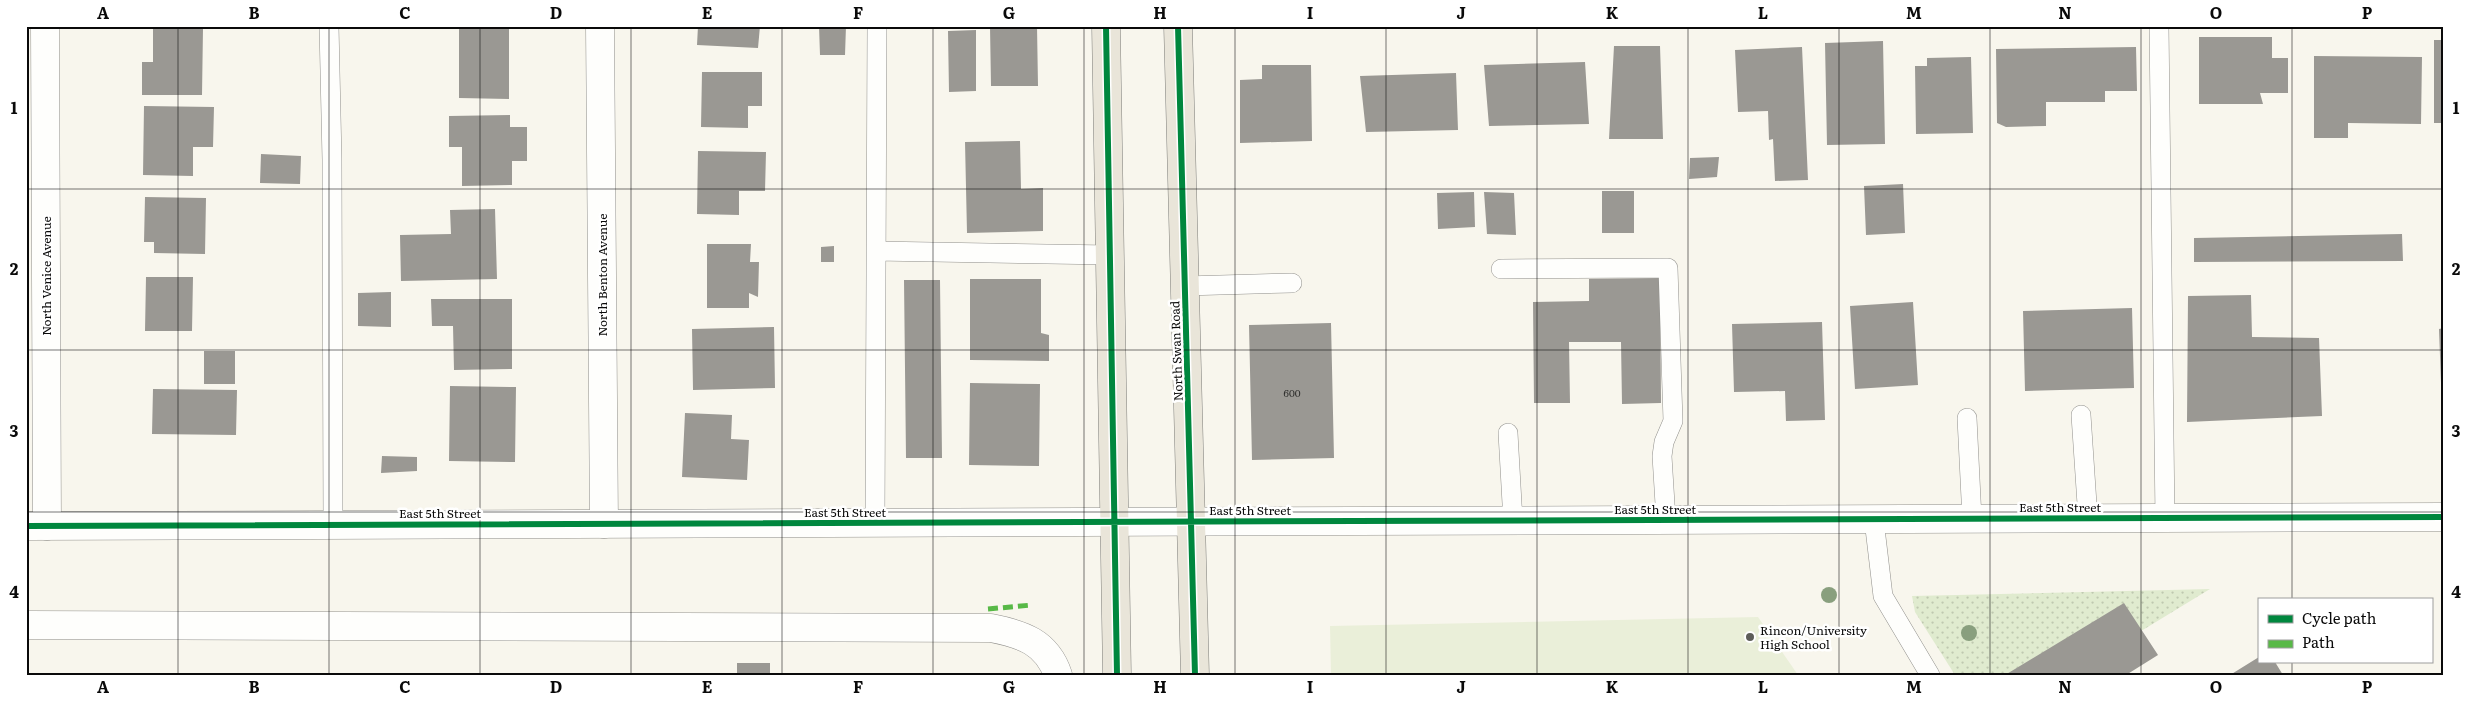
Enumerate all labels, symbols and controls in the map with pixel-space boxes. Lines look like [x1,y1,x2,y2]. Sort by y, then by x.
text: A [97,0,109,24]
text: B [248,0,260,24]
text: C [399,0,411,24]
text: D [550,0,562,24]
text: E [702,0,713,24]
text: F [853,0,863,24]
text: G [1003,0,1015,24]
text: H [1153,0,1167,24]
text: I [1307,0,1313,24]
text: J [1456,0,1466,24]
text: K [1606,0,1619,24]
text: L [1758,0,1768,24]
text: M [1906,0,1922,24]
text: N [2058,0,2072,24]
text: O [2210,0,2222,24]
text: P [2362,0,2373,24]
text: 1 [11,95,18,119]
text: 1 [2453,95,2460,119]
street label: North Benton Avenue [593,214,611,337]
street label: North Venice Avenue [37,216,55,336]
text: 2 [10,256,19,280]
text: 2 [2452,256,2461,280]
street label: North Swan Road [1165,300,1187,401]
house number: 600 [1284,385,1301,400]
text: 3 [10,418,19,442]
text: 3 [2452,418,2461,442]
street label: East 5th Street [2019,498,2101,516]
street label: East 5th Street [1614,500,1696,518]
street label: East 5th Street [1209,501,1291,519]
street label: East 5th Street [804,503,886,521]
street label: East 5th Street [399,504,481,522]
text: 4 [9,579,19,603]
text: 4 [2451,579,2461,603]
legend [2258,598,2432,664]
text: Cycle path [2302,606,2377,629]
place label: Rincon/University High School [1760,621,1867,653]
text: Path [2302,630,2335,653]
marker: Rincon/University High School [1744,631,1756,643]
text: A [97,674,109,698]
text: B [248,674,260,698]
text: C [399,674,411,698]
text: D [550,674,562,698]
text: E [702,674,713,698]
text: F [853,674,863,698]
text: G [1003,674,1015,698]
text: H [1153,674,1167,698]
text: I [1307,674,1313,698]
text: J [1456,674,1466,698]
text: K [1606,674,1619,698]
text: L [1758,674,1768,698]
text: M [1906,674,1922,698]
text: N [2058,674,2072,698]
text: O [2210,674,2222,698]
text: P [2362,674,2373,698]

